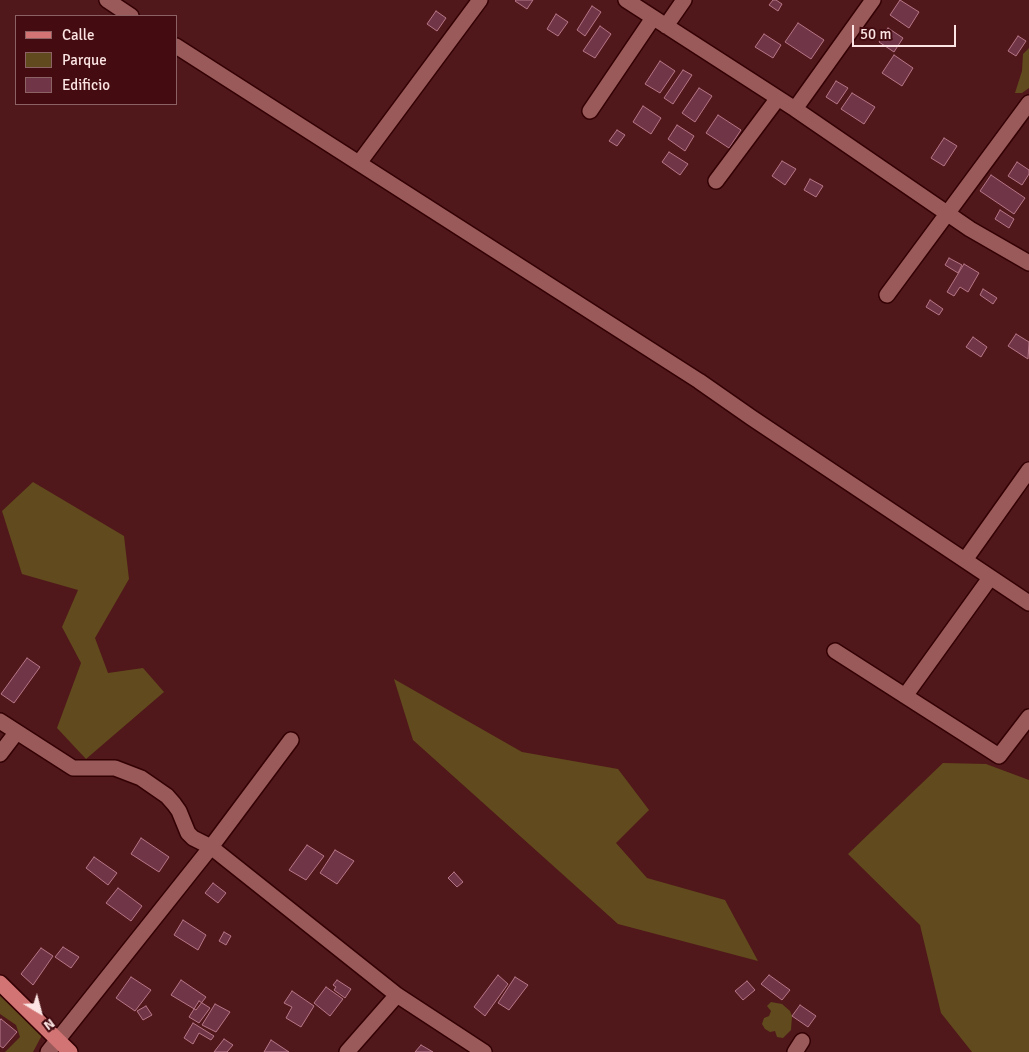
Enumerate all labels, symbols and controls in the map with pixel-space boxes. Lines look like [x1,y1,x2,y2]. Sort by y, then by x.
legend [15,15,178,105]
scale bar [854,15,958,47]
text: 50 m [860,25,891,43]
text: Calle [62,26,95,44]
text: Parque [62,51,107,69]
text: Edificio [62,76,110,94]
north arrow [15,987,65,1037]
text: N [40,1015,58,1034]

